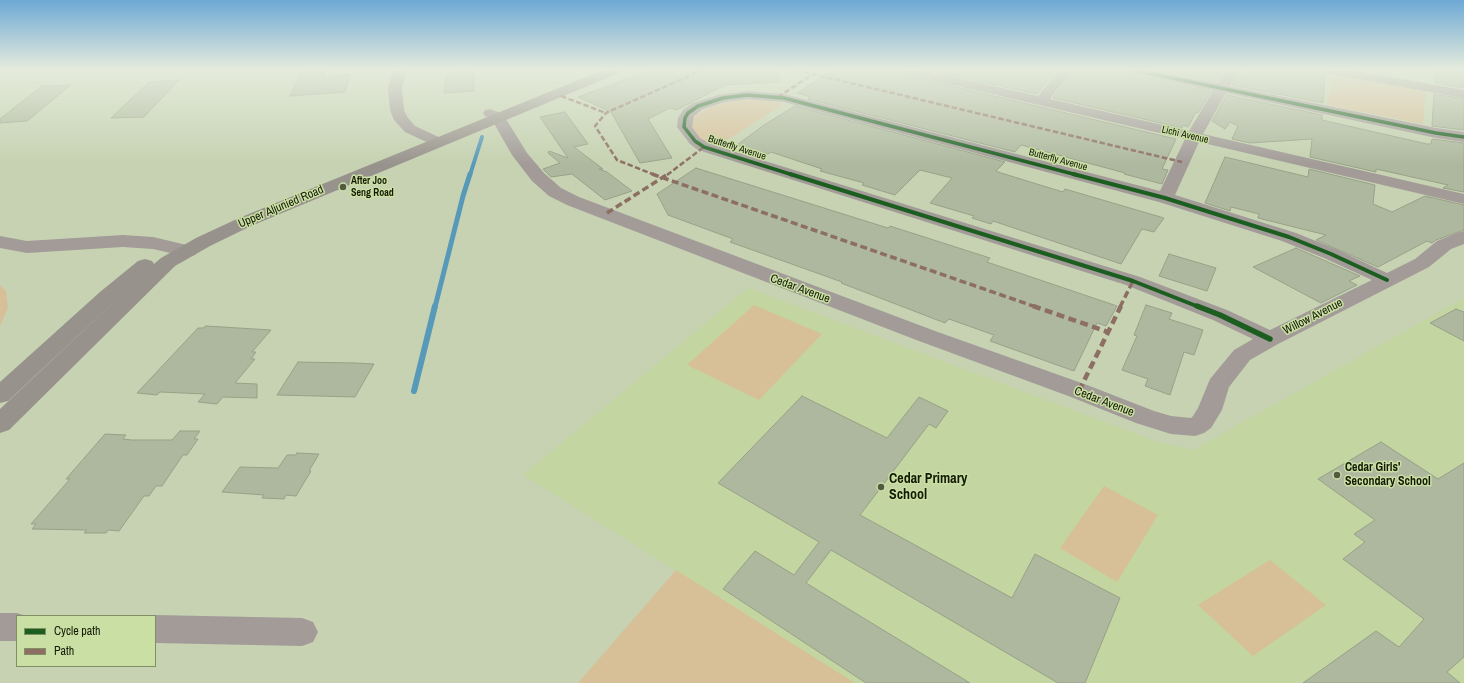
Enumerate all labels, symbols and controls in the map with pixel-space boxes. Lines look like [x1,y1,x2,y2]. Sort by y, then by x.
street label: Lichi Avenue [1160,124,1210,146]
street label: Butterfly Avenue [707,133,767,163]
street label: Butterfly Avenue [1027,146,1089,174]
place label: After Joo Seng Road [351,175,394,198]
marker: After Joo Seng Road [338,182,348,192]
street label: Upper Aljunied Road [236,183,326,231]
street label: Cedar Avenue [768,272,832,306]
street label: Willow Avenue [1281,296,1345,338]
street label: Cedar Avenue [1072,384,1136,420]
place label: Cedar Girls' Secondary School [1345,461,1431,489]
marker: Cedar Girls' Secondary School [1332,470,1342,480]
place label: Cedar Primary School [889,471,967,504]
marker: Cedar Primary School [876,482,886,492]
legend [16,615,156,667]
text: Cycle path [54,623,101,639]
text: Path [54,643,74,659]

